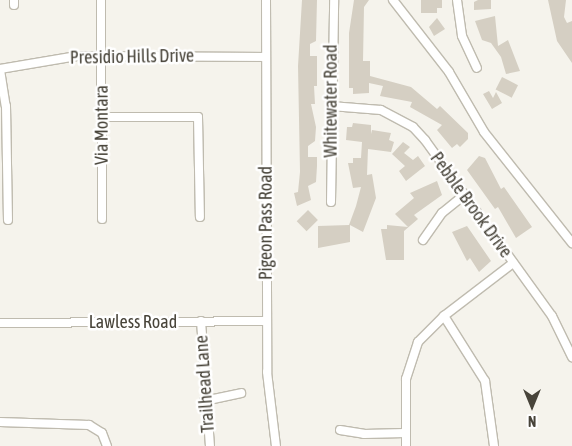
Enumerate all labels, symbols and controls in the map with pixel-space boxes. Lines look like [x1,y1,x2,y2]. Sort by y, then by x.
street label: Whitewater Road [320,44,342,158]
street label: Presidio Hills Drive [70,45,194,69]
street label: Via Montara [91,85,113,165]
street label: Pebble Brook Drive [425,148,517,262]
street label: Pigeon Pass Road [255,166,277,280]
street label: Lawless Road [89,311,177,333]
street label: Trailhead Lane [191,335,219,433]
north arrow [507,381,557,431]
text: N [528,413,536,429]

